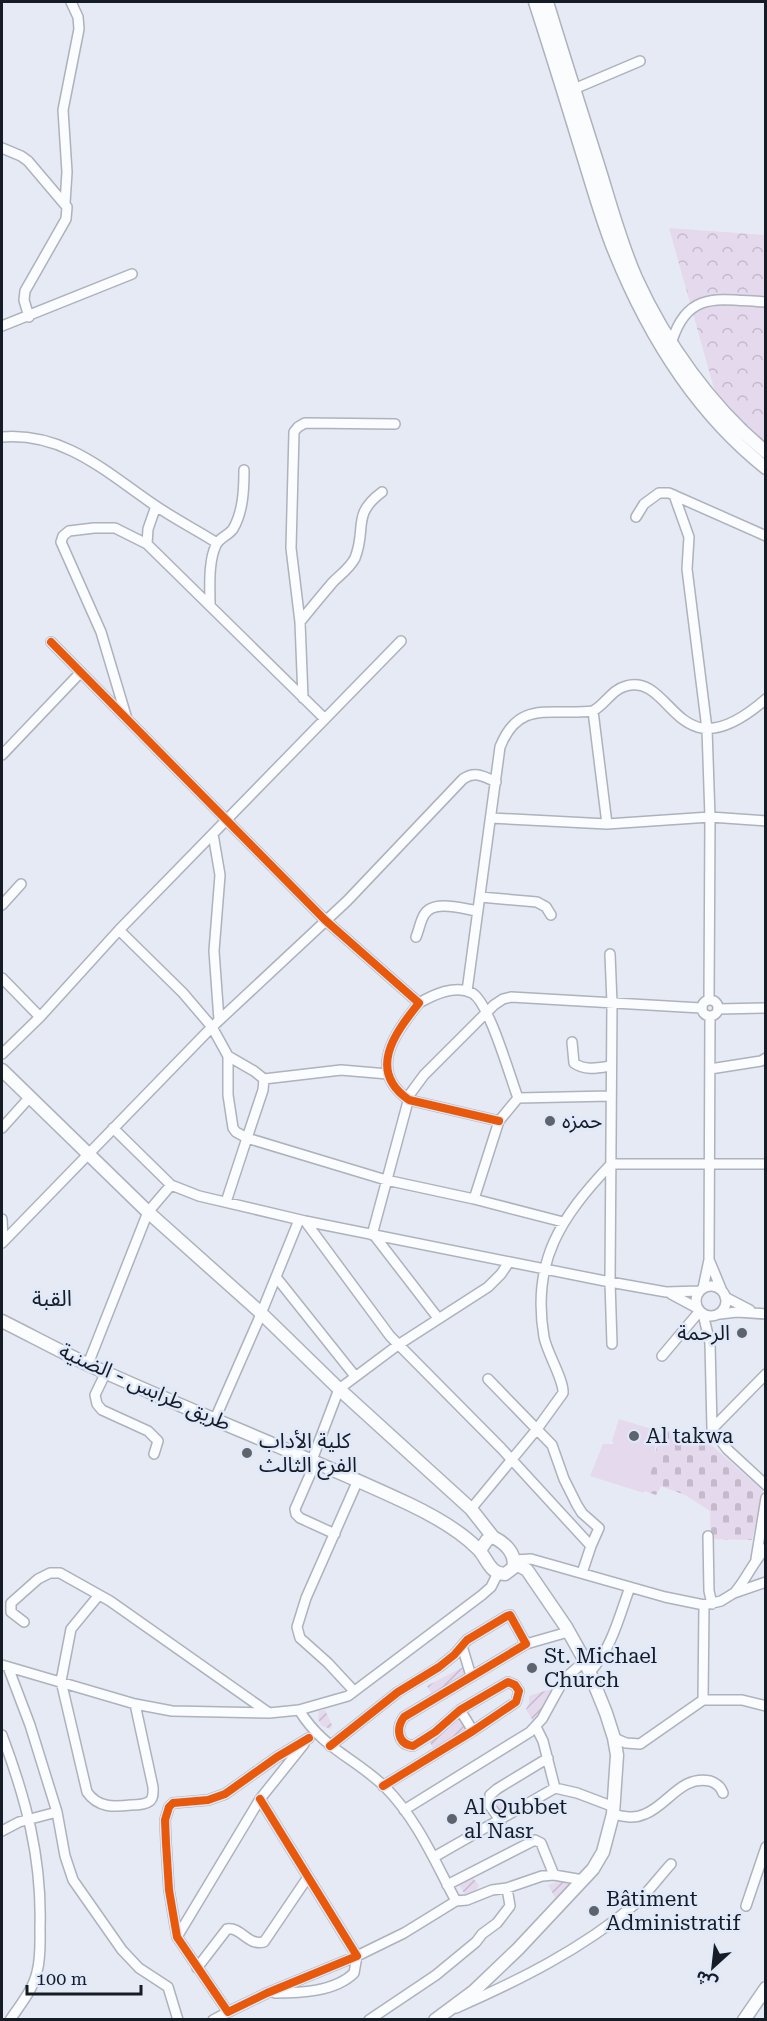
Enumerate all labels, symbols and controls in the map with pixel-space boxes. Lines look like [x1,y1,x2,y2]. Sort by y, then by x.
place label: حمزه [562,1109,603,1133]
marker: حمزه [543,1114,557,1128]
district label: القبة [32,1286,72,1311]
place label: الرحمة [677,1321,730,1345]
marker: الرحمة [735,1326,749,1340]
street label: طريق طرابس - الضنية [55,1338,235,1437]
place label: Al takwa [646,1424,734,1448]
place label: كلية الأداب الفرع الثالث [259,1429,357,1480]
marker: Al takwa [627,1429,641,1443]
marker: كلية الأداب الفرع الثالث [240,1446,254,1460]
place label: St. Michael Church [544,1644,657,1692]
marker: St. Michael Church [525,1661,539,1675]
place label: Al Qubbet al Nasr [464,1795,567,1843]
marker: Al Qubbet al Nasr [445,1812,459,1826]
place label: Bâtiment Administratif [606,1887,741,1935]
marker: Bâtiment Administratif [587,1904,601,1918]
north arrow [683,1937,743,1997]
scale bar [27,1958,141,1996]
text: ش [692,1966,720,1993]
text: 100 m [36,1968,87,1989]

